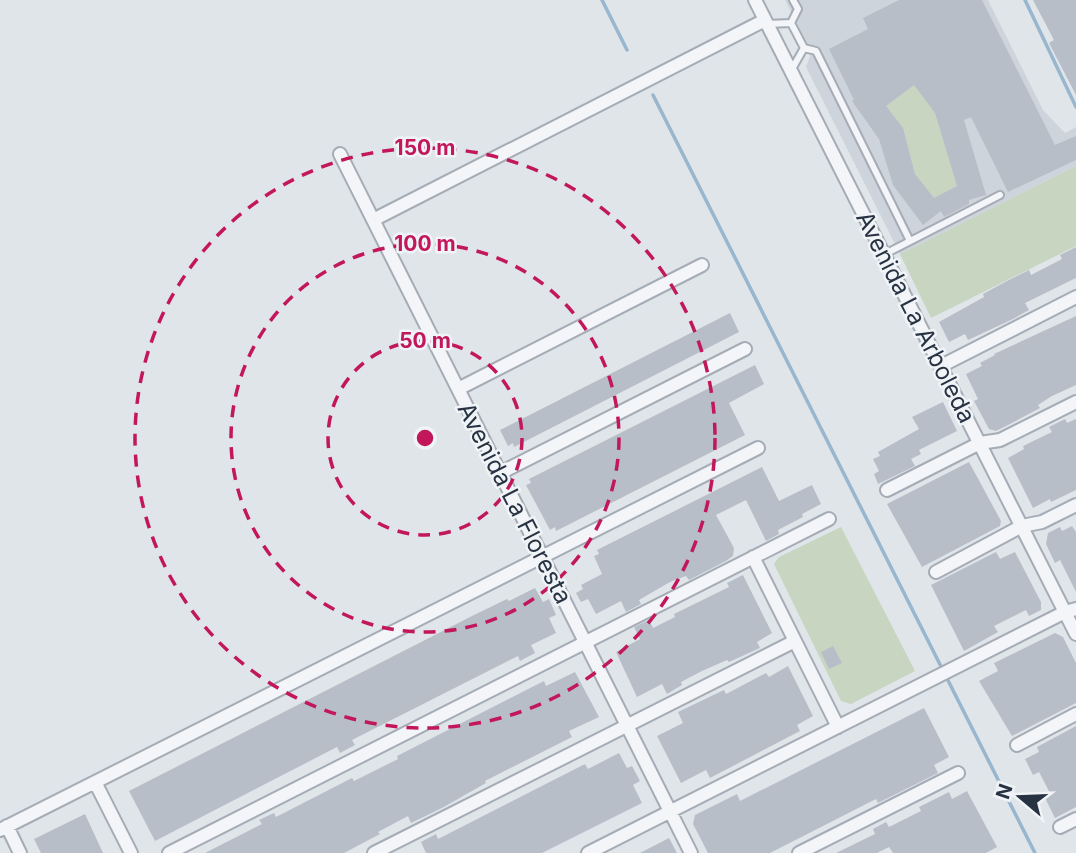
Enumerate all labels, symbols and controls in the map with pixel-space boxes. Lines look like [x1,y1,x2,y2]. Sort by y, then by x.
text: 150 m [395,135,455,160]
street label: Avenida La Arboleda [850,206,982,428]
text: 100 m [394,231,456,256]
text: 50 m [399,328,451,353]
street label: Avenida La Floresta [452,398,578,608]
centre of rings [413,426,437,450]
north arrow [985,762,1055,832]
text: N [991,781,1018,802]

